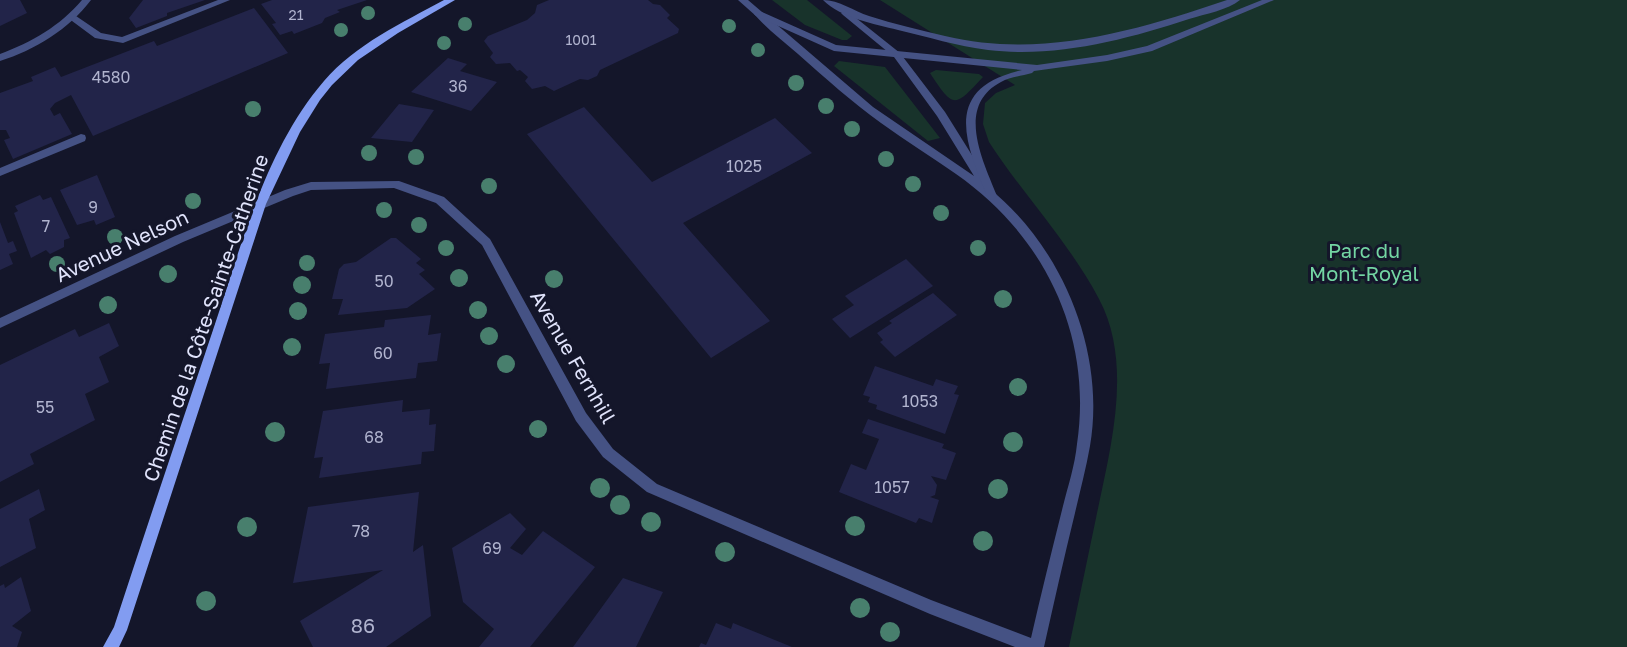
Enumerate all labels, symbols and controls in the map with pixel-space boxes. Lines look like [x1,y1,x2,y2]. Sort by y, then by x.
house number: 21 [289,6,304,23]
house number: 1001 [566,31,597,48]
house number: 4580 [92,67,130,87]
house number: 36 [448,76,468,96]
street label: Chemin de la Côte-Sainte-Catherine [138,151,273,485]
house number: 1025 [726,156,762,176]
house number: 9 [88,197,98,217]
street label: Avenue Nelson [51,204,192,286]
house number: 7 [42,216,50,236]
park label: Parc du Mont-Royal [1309,238,1419,285]
house number: 50 [374,271,394,291]
street label: Avenue Fernhill [526,286,622,427]
house number: 60 [373,343,393,363]
house number: 1053 [902,391,938,411]
house number: 55 [36,397,54,417]
house number: 68 [364,427,384,447]
house number: 1057 [874,477,910,497]
house number: 78 [352,521,370,541]
house number: 69 [482,538,502,558]
house number: 86 [351,613,375,637]

